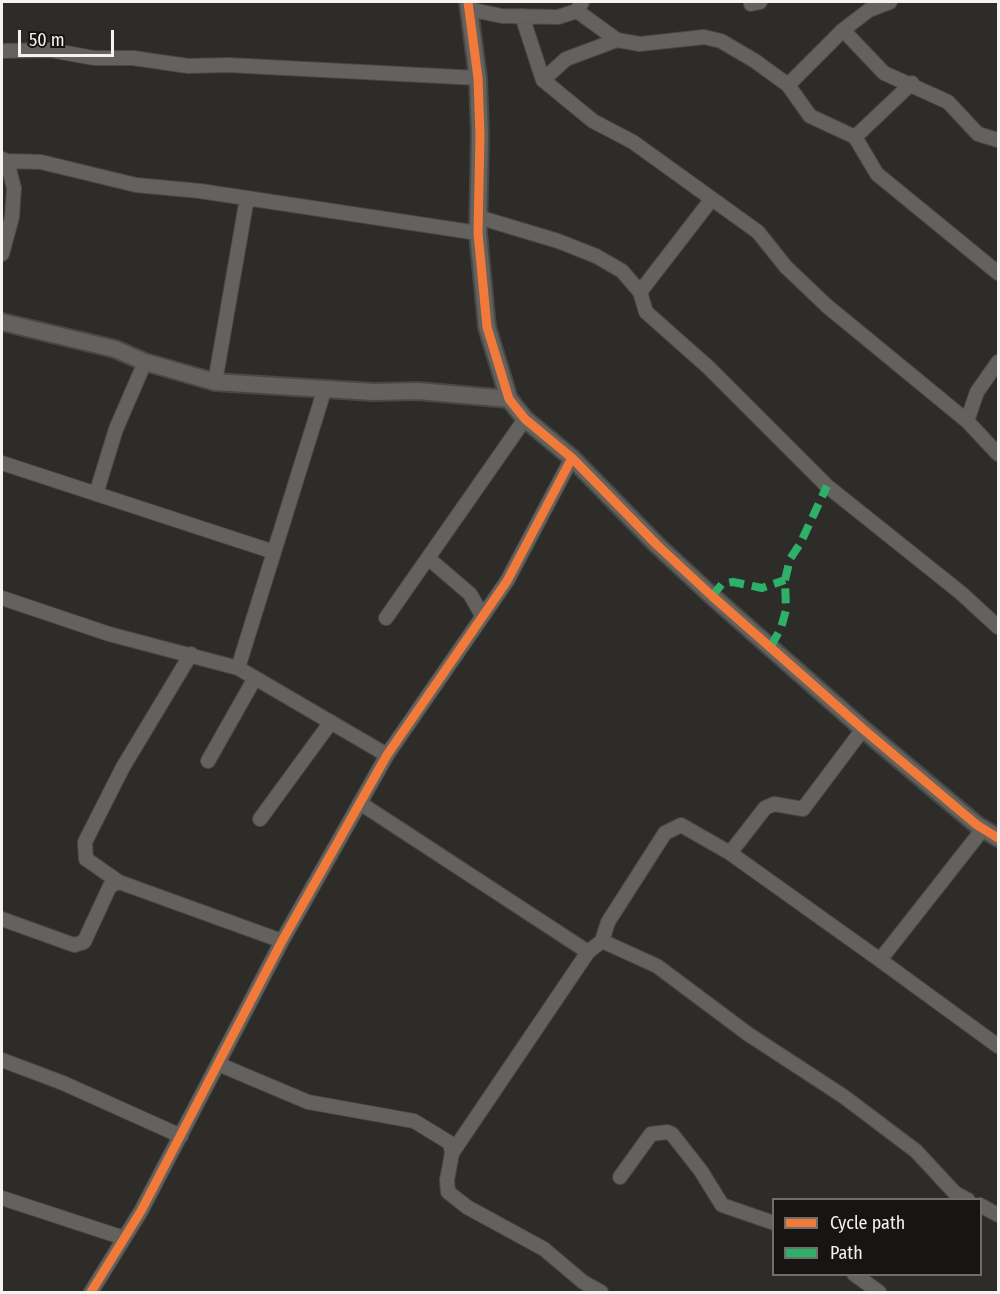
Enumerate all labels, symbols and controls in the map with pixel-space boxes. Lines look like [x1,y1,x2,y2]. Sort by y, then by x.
scale bar [21,18,117,56]
text: 50 m [29,29,65,51]
legend [772,1198,982,1276]
text: Cycle path [830,1212,905,1234]
text: Path [830,1242,863,1264]

